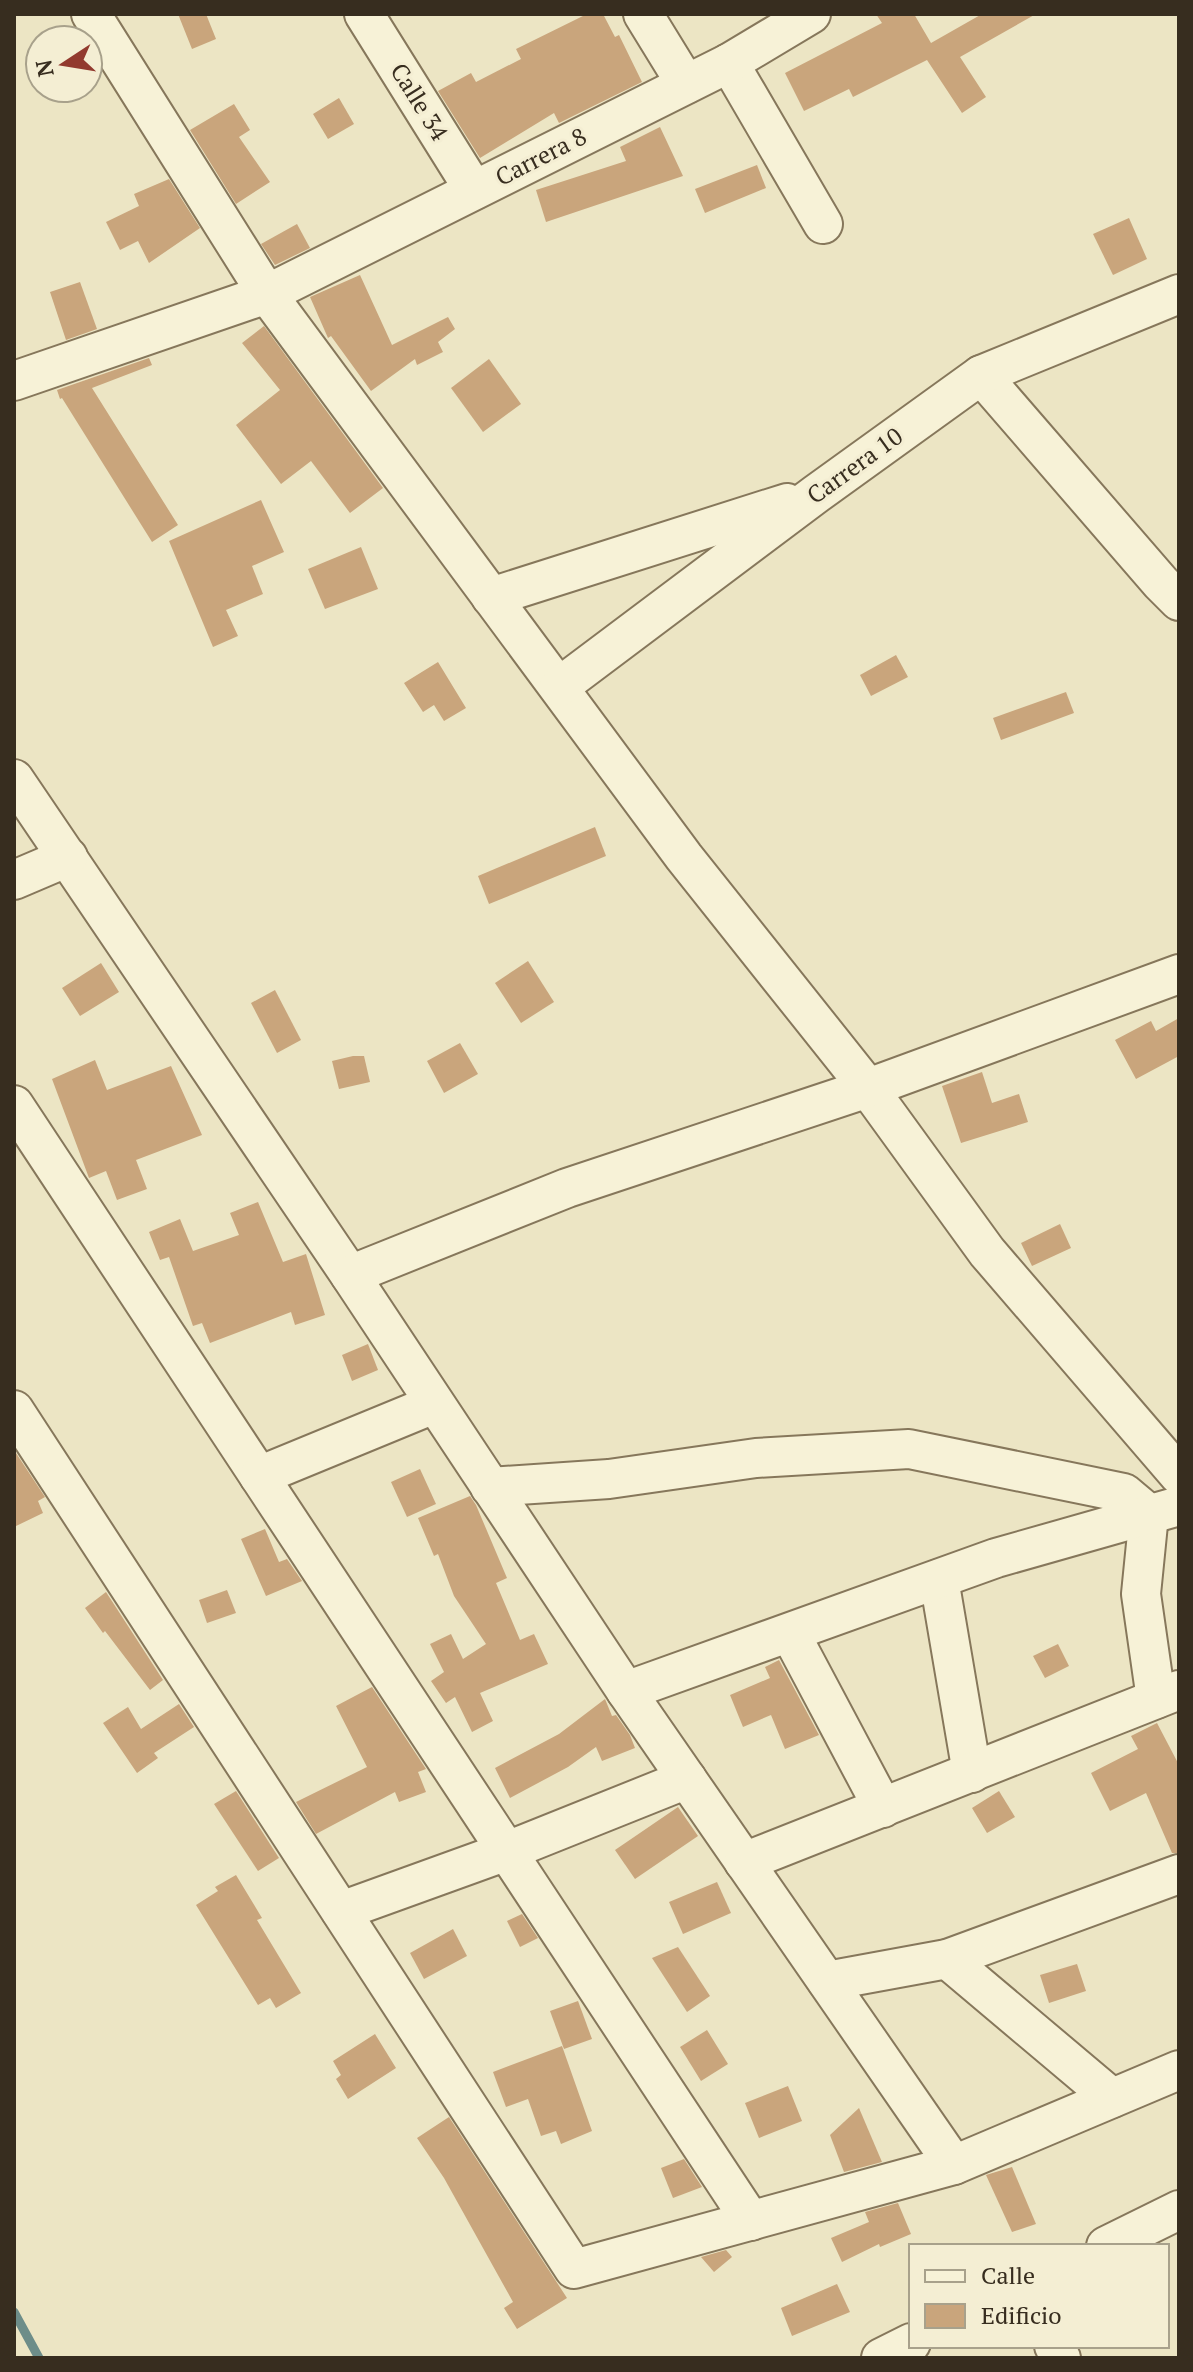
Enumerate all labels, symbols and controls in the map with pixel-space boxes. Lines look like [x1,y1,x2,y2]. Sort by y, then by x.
north arrow [24,24,104,104]
text: N [28,57,60,79]
street label: Calle 34 [384,57,456,146]
street label: Carrera 8 [490,120,591,193]
street label: Carrera 10 [800,420,909,511]
legend [909,2244,1169,2348]
text: Calle [981,2259,1035,2291]
text: Edificio [981,2299,1062,2331]

